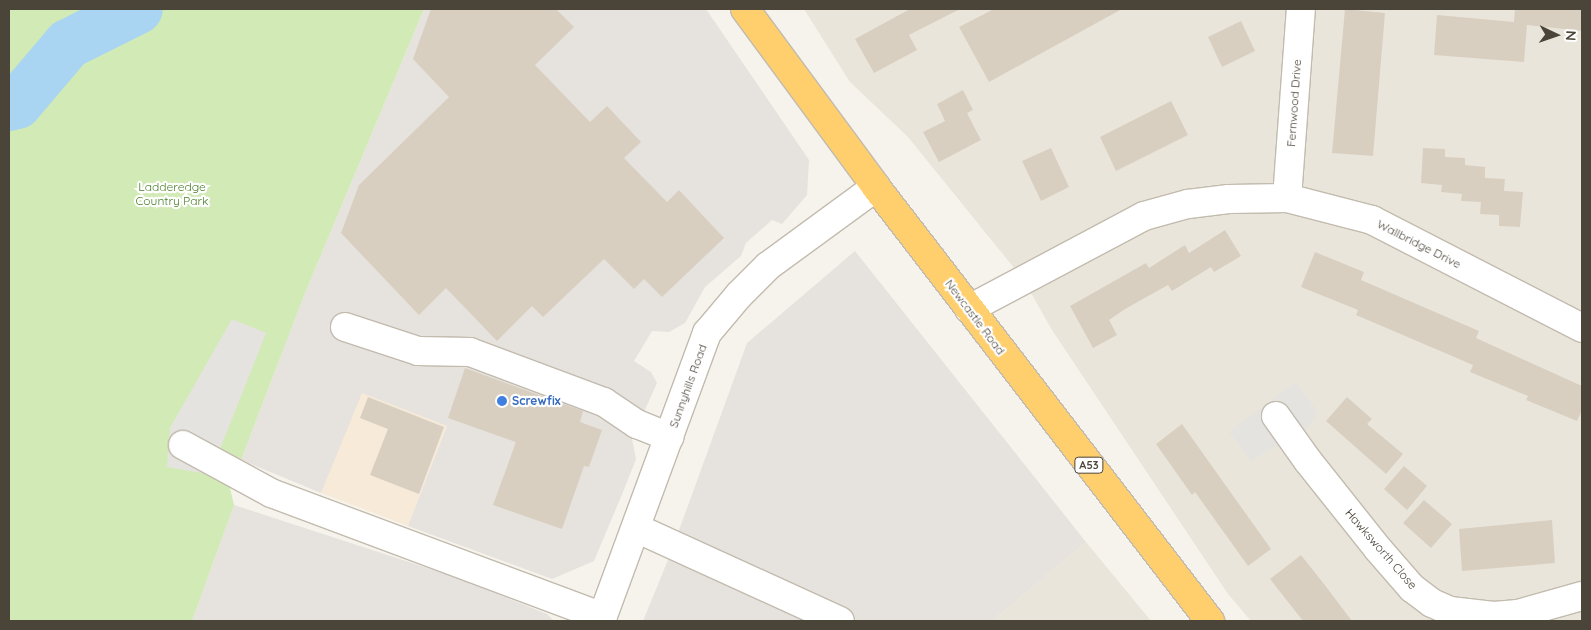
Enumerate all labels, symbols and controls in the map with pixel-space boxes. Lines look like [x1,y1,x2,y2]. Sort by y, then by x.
north arrow [1531,10,1581,60]
text: N [1562,30,1580,41]
street label: Fernwood Drive [1284,59,1304,147]
park label: Ladderedge Country Park [135,180,209,208]
street label: Wallbridge Drive [1375,217,1463,271]
street label: Newcastle Road [942,277,1008,357]
street label: Sunnyhills Road [666,342,710,430]
place label: Screwfix [512,394,561,408]
marker: Screwfix [496,395,508,407]
road number: A53 [1074,456,1104,474]
street label: Hawksworth Close [1342,506,1420,592]

